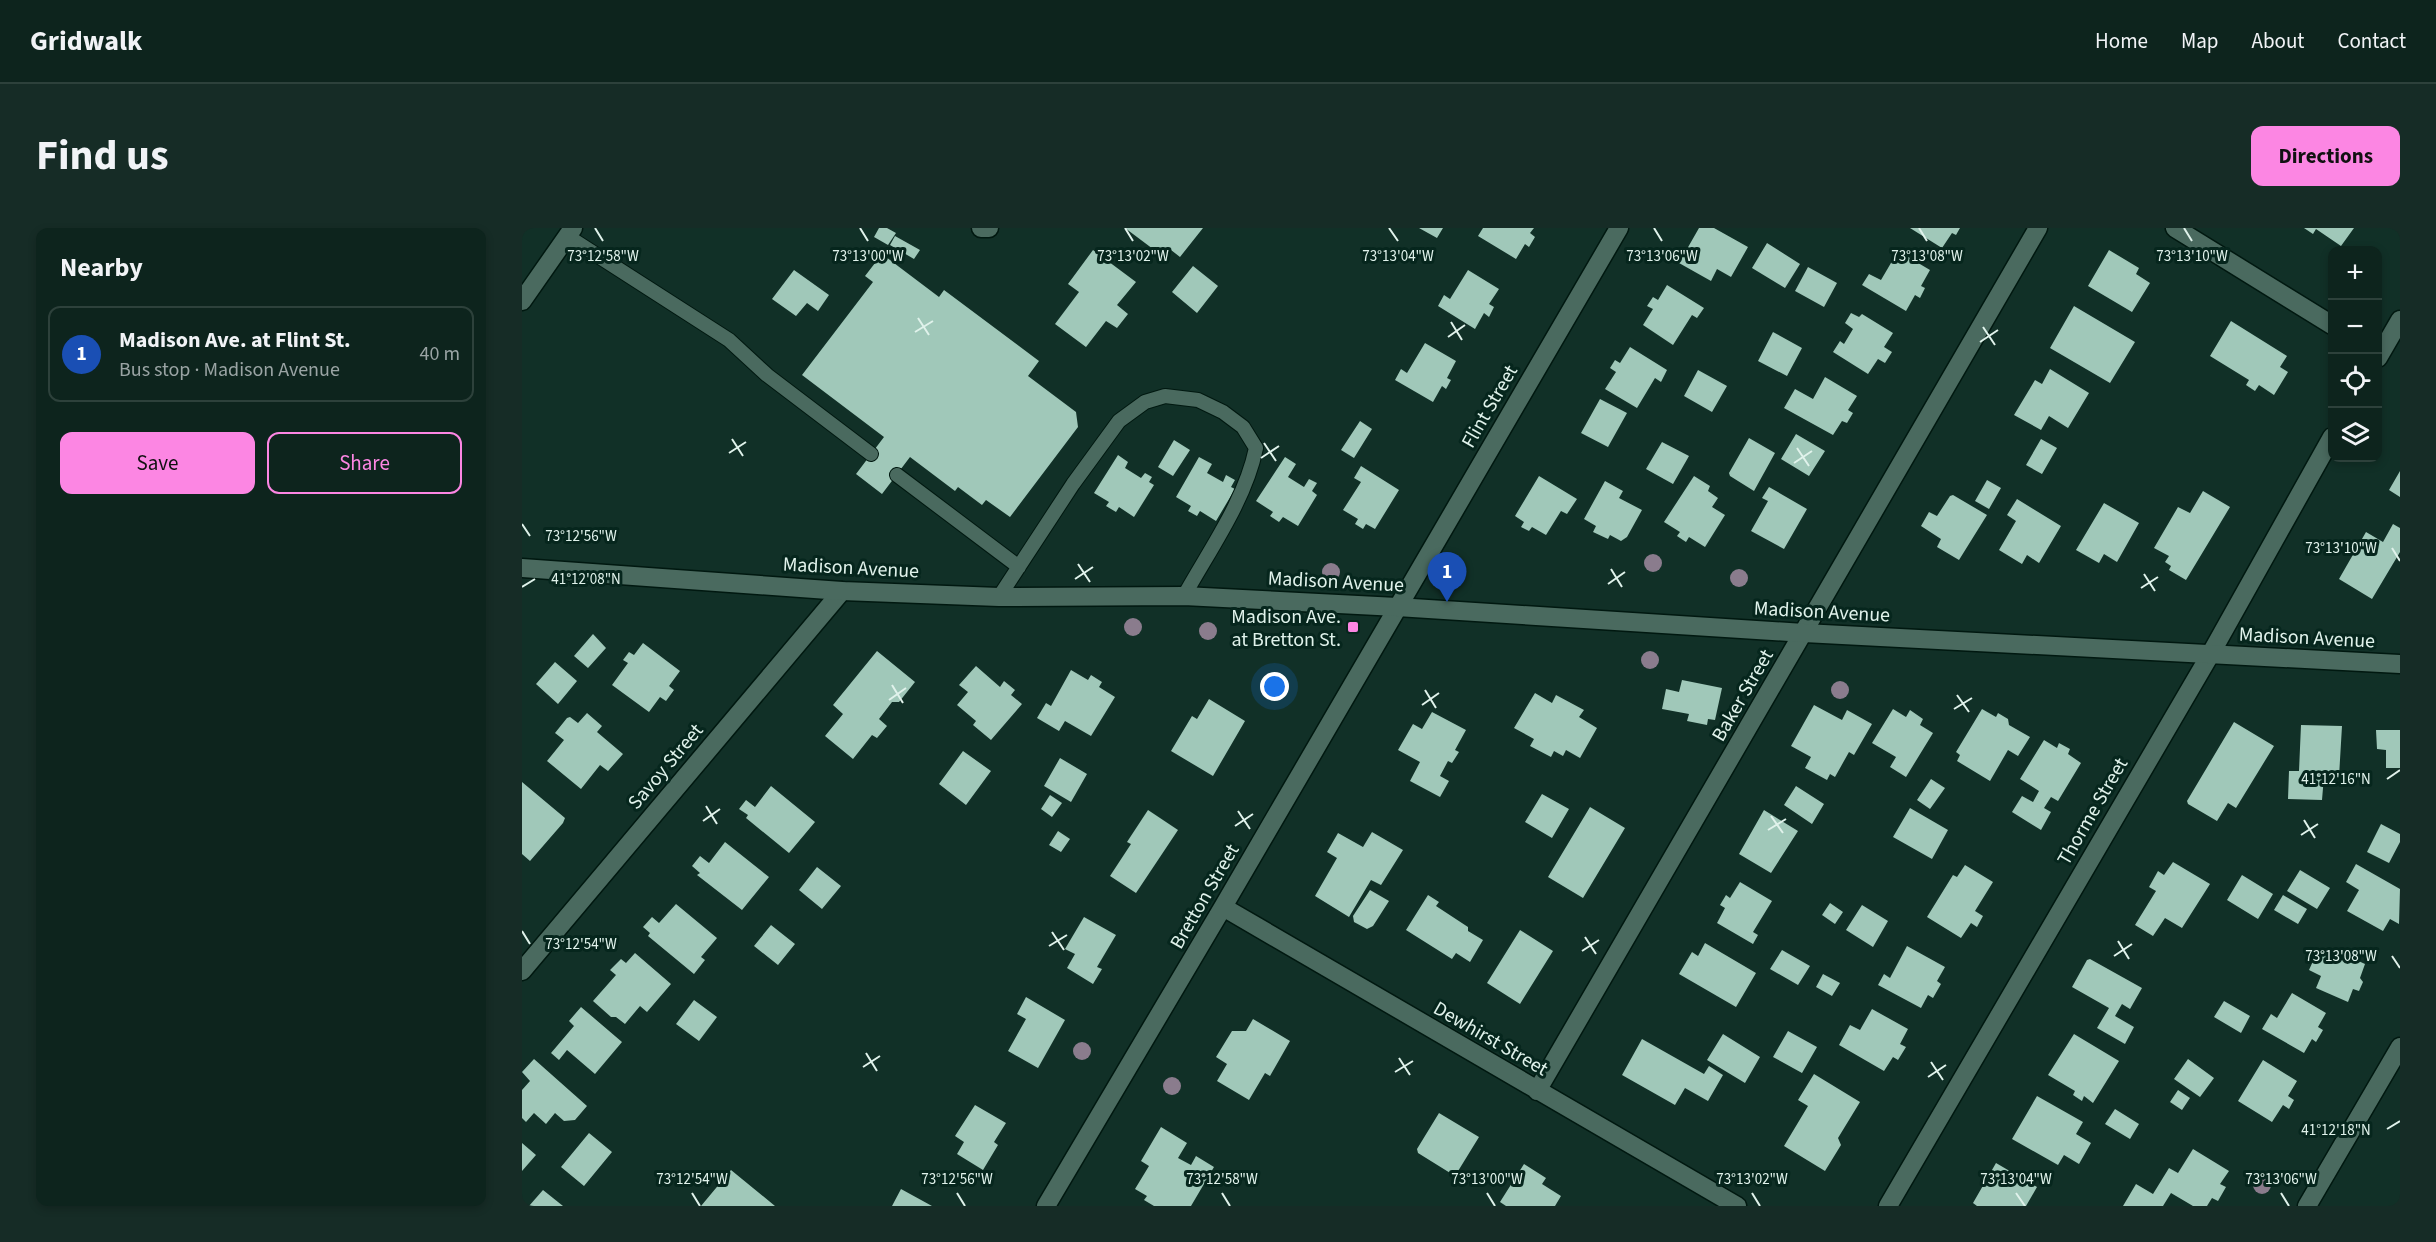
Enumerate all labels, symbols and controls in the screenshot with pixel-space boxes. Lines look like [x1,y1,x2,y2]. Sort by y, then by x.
text: Gridwalk [30,21,142,61]
text: Home [2095,26,2148,56]
text: Map [2181,26,2219,56]
text: About [2252,26,2304,56]
text: Contact [2337,26,2406,56]
text: Find us [36,126,169,186]
button: Directions [2251,126,2400,186]
text: 73°12'58"W [567,246,639,267]
text: 73°13'00"W [832,246,904,267]
text: 73°13'02"W [1097,246,1169,267]
text: 73°13'04"W [1362,246,1434,267]
text: 73°13'06"W [1626,246,1698,267]
text: 73°13'08"W [1891,246,1963,267]
text: 73°13'10"W [2156,246,2228,267]
map controls [2328,246,2382,462]
button: + [2328,246,2382,300]
text: Nearby [60,249,143,286]
button: − [2328,300,2382,354]
text: Madison Ave. at Flint St. [119,324,351,356]
text: 1 [76,340,87,368]
text: 40 m [420,340,460,368]
button: locate [2328,354,2382,408]
text: Bus stop · Madison Avenue [119,356,340,384]
street label: Flint Street [1455,360,1525,453]
button: layers [2328,408,2382,462]
button: Save [60,432,255,494]
button: Share [267,432,462,494]
text: 73°12'56"W [545,526,617,547]
text: 73°13'10"W [2305,538,2377,559]
street label: Madison Avenue [782,550,920,586]
pin: 1 [1428,552,1466,602]
street label: Madison Avenue [1267,564,1405,600]
text: 41°12'08"N [551,569,621,590]
street label: Madison Avenue [1753,594,1891,630]
place label: Madison Ave. at Bretton St. [1231,603,1341,654]
marker: Madison Ave. at Bretton St. [1346,620,1360,634]
street label: Madison Avenue [2238,620,2376,656]
street label: Baker Street [1705,644,1781,747]
your location [1260,672,1289,701]
street label: Savoy Street [622,718,710,816]
street label: Thorme Street [2051,752,2135,870]
text: 41°12'16"N [2301,769,2371,790]
street label: Bretton Street [1164,839,1246,954]
text: 73°12'54"W [545,934,617,955]
text: 73°13'08"W [2305,946,2377,967]
street label: Dewhirst Street [1428,995,1553,1083]
text: 41°12'18"N [2301,1120,2371,1141]
text: 73°12'54"W [656,1169,728,1190]
text: 73°12'56"W [921,1169,993,1190]
text: 73°12'58"W [1186,1169,1258,1190]
text: 73°13'00"W [1451,1169,1523,1190]
text: 73°13'02"W [1716,1169,1788,1190]
text: 73°13'04"W [1980,1169,2052,1190]
text: 73°13'06"W [2245,1169,2317,1190]

